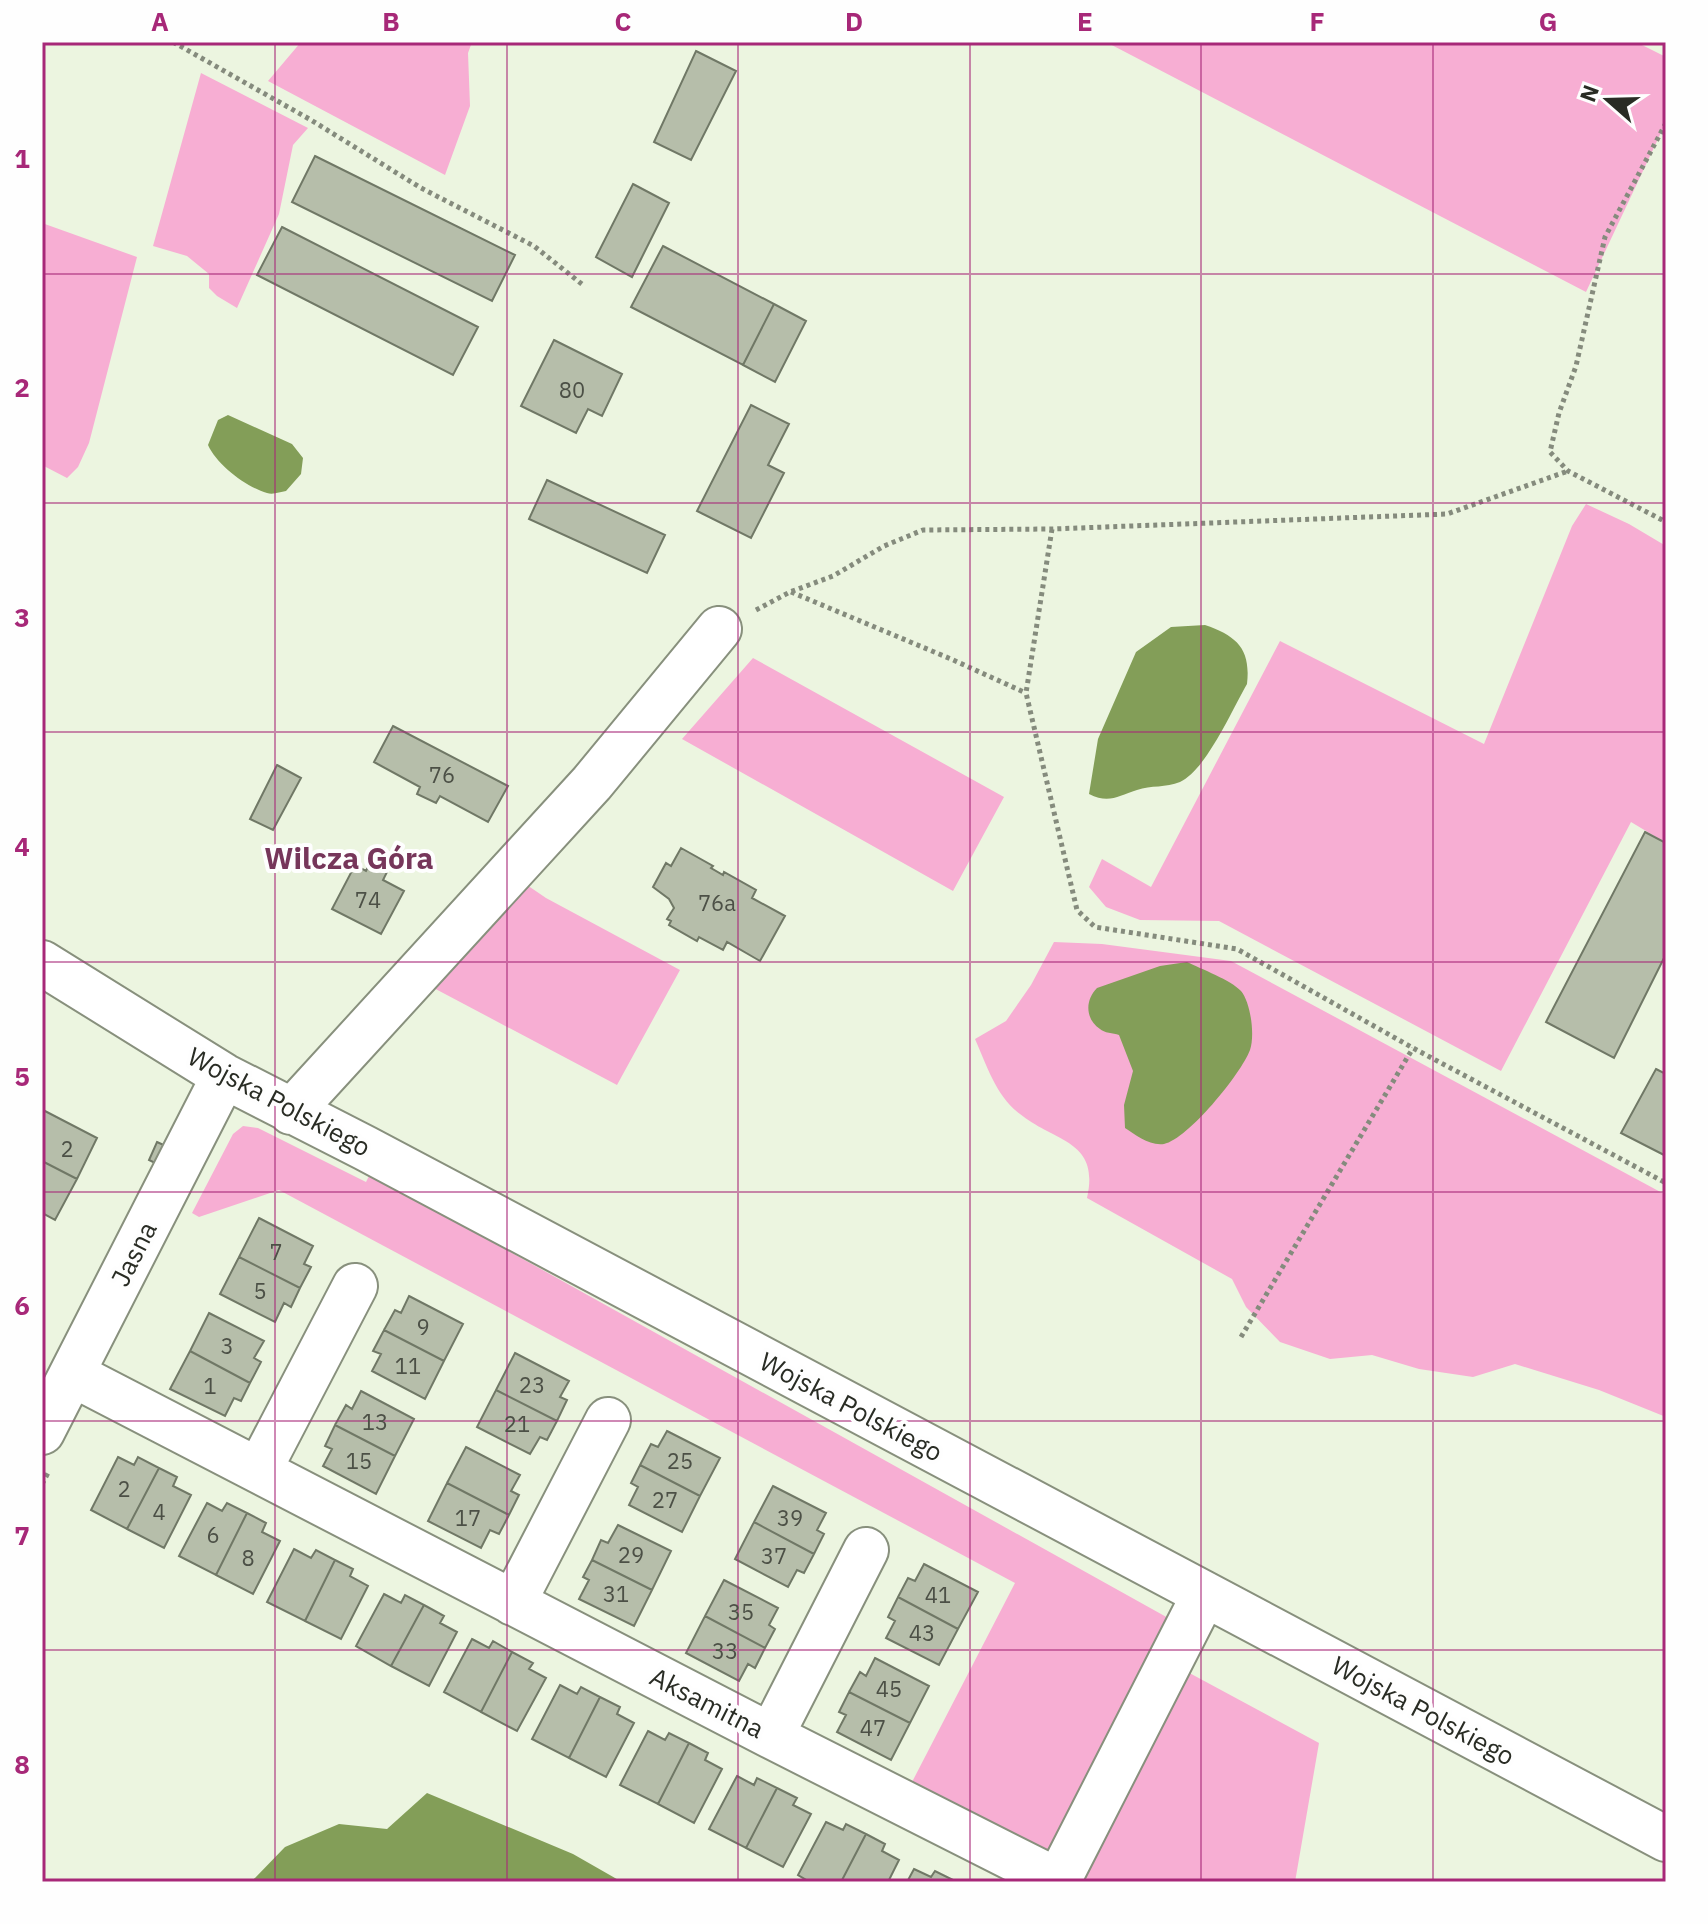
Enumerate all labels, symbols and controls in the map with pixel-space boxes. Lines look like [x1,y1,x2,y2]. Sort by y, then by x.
text: A [151,4,169,38]
text: B [382,4,400,38]
text: C [615,4,632,38]
text: D [845,4,863,38]
text: E [1077,4,1093,38]
text: F [1309,4,1325,38]
text: G [1539,4,1557,38]
north arrow [1568,60,1648,140]
text: N [1572,81,1605,105]
text: 1 [14,141,30,175]
text: 2 [14,370,30,404]
house number: 80 [559,375,585,404]
text: 3 [14,600,30,634]
house number: 76 [429,760,455,789]
text: 4 [14,829,30,863]
district label: Wilcza Góra [264,838,434,877]
house number: 74 [355,885,381,914]
house number: 76a [698,888,736,917]
street label: Wojska Polskiego [182,1039,377,1164]
text: 5 [14,1059,30,1093]
house number: 2 [60,1134,74,1163]
street label: Jasna [102,1215,164,1292]
house number: 7 [269,1237,283,1266]
house number: 5 [253,1276,267,1305]
text: 6 [14,1288,30,1322]
house number: 9 [416,1312,430,1341]
house number: 3 [220,1331,234,1360]
street label: Wojska Polskiego [754,1344,949,1469]
house number: 11 [395,1351,421,1380]
house number: 23 [519,1370,545,1399]
house number: 1 [203,1371,217,1400]
house number: 13 [362,1407,388,1436]
house number: 21 [504,1409,530,1438]
house number: 15 [346,1446,372,1475]
house number: 25 [667,1446,693,1475]
house number: 2 [117,1474,131,1503]
house number: 27 [652,1485,678,1514]
house number: 4 [152,1497,166,1526]
house number: 17 [455,1503,481,1532]
house number: 39 [777,1503,803,1532]
text: 7 [14,1518,30,1552]
house number: 6 [206,1520,220,1549]
house number: 29 [618,1540,644,1569]
house number: 37 [761,1541,787,1570]
house number: 8 [241,1543,255,1572]
house number: 31 [603,1579,629,1608]
house number: 41 [925,1580,951,1609]
house number: 35 [728,1597,754,1626]
house number: 43 [909,1618,935,1647]
house number: 33 [712,1636,738,1665]
street label: Wojska Polskiego [1326,1648,1521,1773]
street label: Aksamitna [645,1659,770,1745]
house number: 45 [876,1674,902,1703]
house number: 47 [860,1713,886,1742]
text: 8 [14,1747,30,1781]

